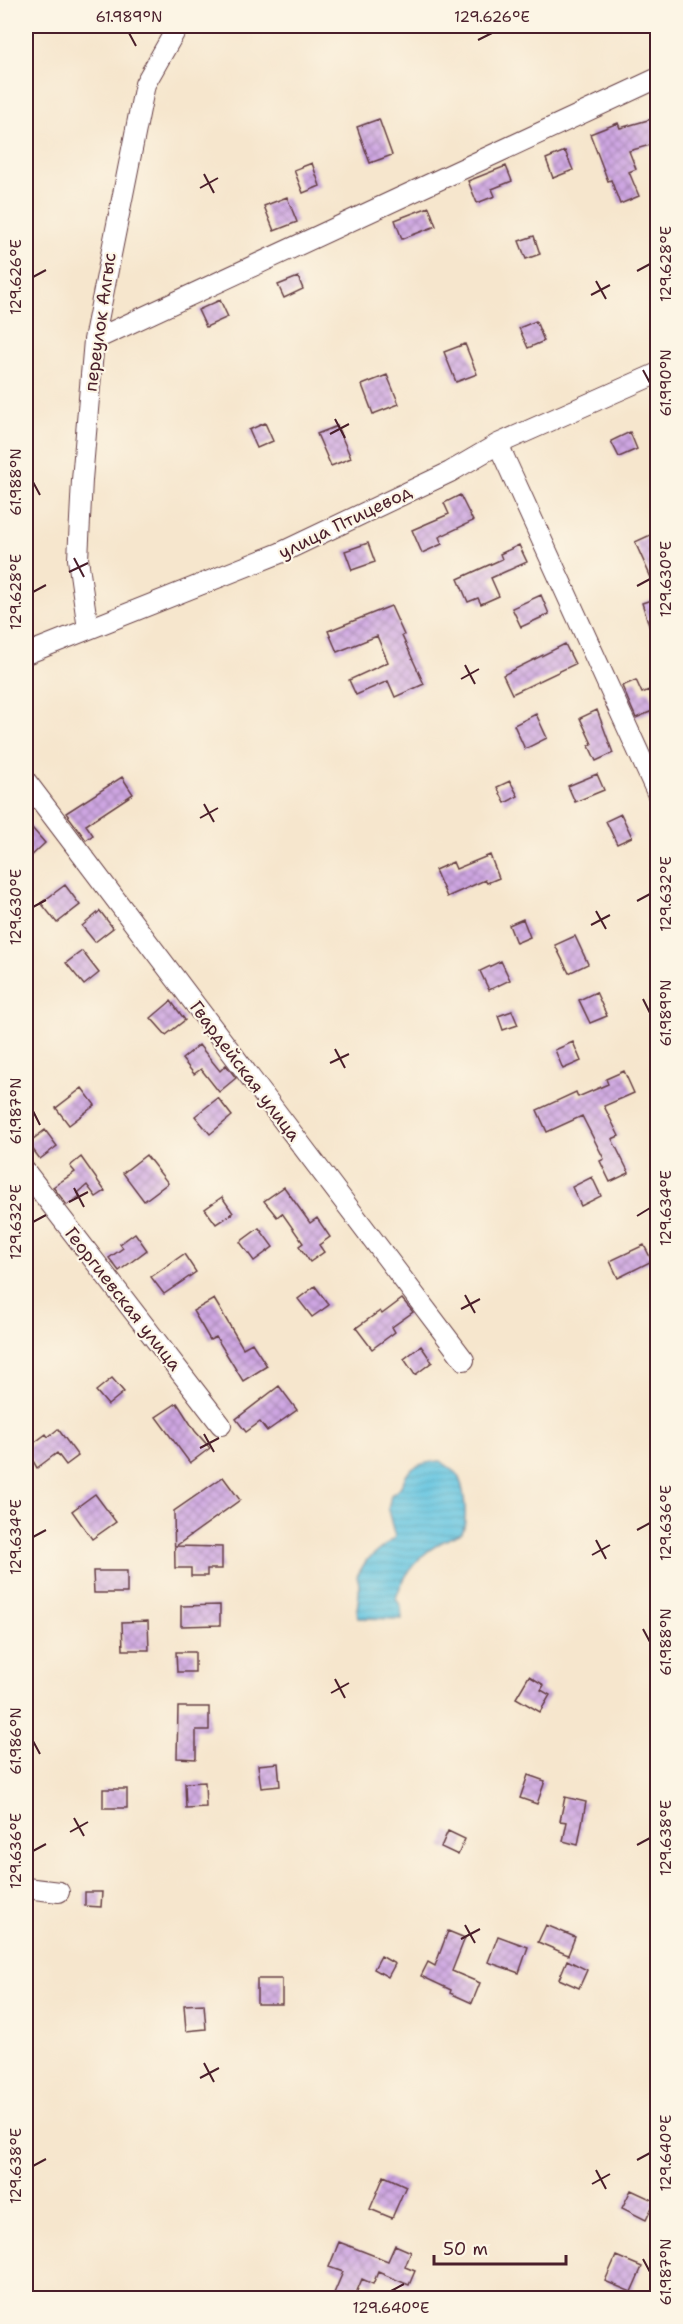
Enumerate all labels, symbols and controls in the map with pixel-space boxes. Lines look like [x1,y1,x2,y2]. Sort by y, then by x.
text: 61.989°N [95,7,163,27]
text: 129.626°E [454,7,530,27]
text: 129.628°E [656,226,676,302]
text: 129.626°E [6,239,26,315]
street label: переулок Алгыс [78,251,122,393]
text: 61.990°N [656,349,676,417]
text: 61.988°N [6,448,26,516]
street label: улица Птицевод [274,479,416,565]
text: 129.630°E [656,541,676,617]
text: 129.628°E [6,554,26,630]
text: 129.632°E [656,856,676,932]
text: 129.630°E [6,869,26,945]
text: 61.989°N [656,979,676,1047]
street label: Гвардейская улица [184,996,306,1146]
text: 61.987°N [6,1078,26,1144]
text: 129.634°E [656,1170,676,1246]
text: 129.632°E [6,1184,26,1260]
street label: Георгиевская улица [59,1222,187,1376]
text: 129.636°E [656,1485,676,1561]
text: 129.634°E [6,1499,26,1575]
text: 61.988°N [656,1608,676,1676]
text: 61.986°N [6,1707,26,1775]
text: 129.638°E [656,1800,676,1876]
text: 129.636°E [6,1813,26,1889]
text: 129.640°E [656,2115,676,2191]
text: 129.638°E [6,2128,26,2204]
scale bar [434,2228,566,2266]
text: 50 m [443,2237,488,2261]
text: 61.987°N [656,2239,676,2305]
text: 129.640°E [353,2298,429,2318]

